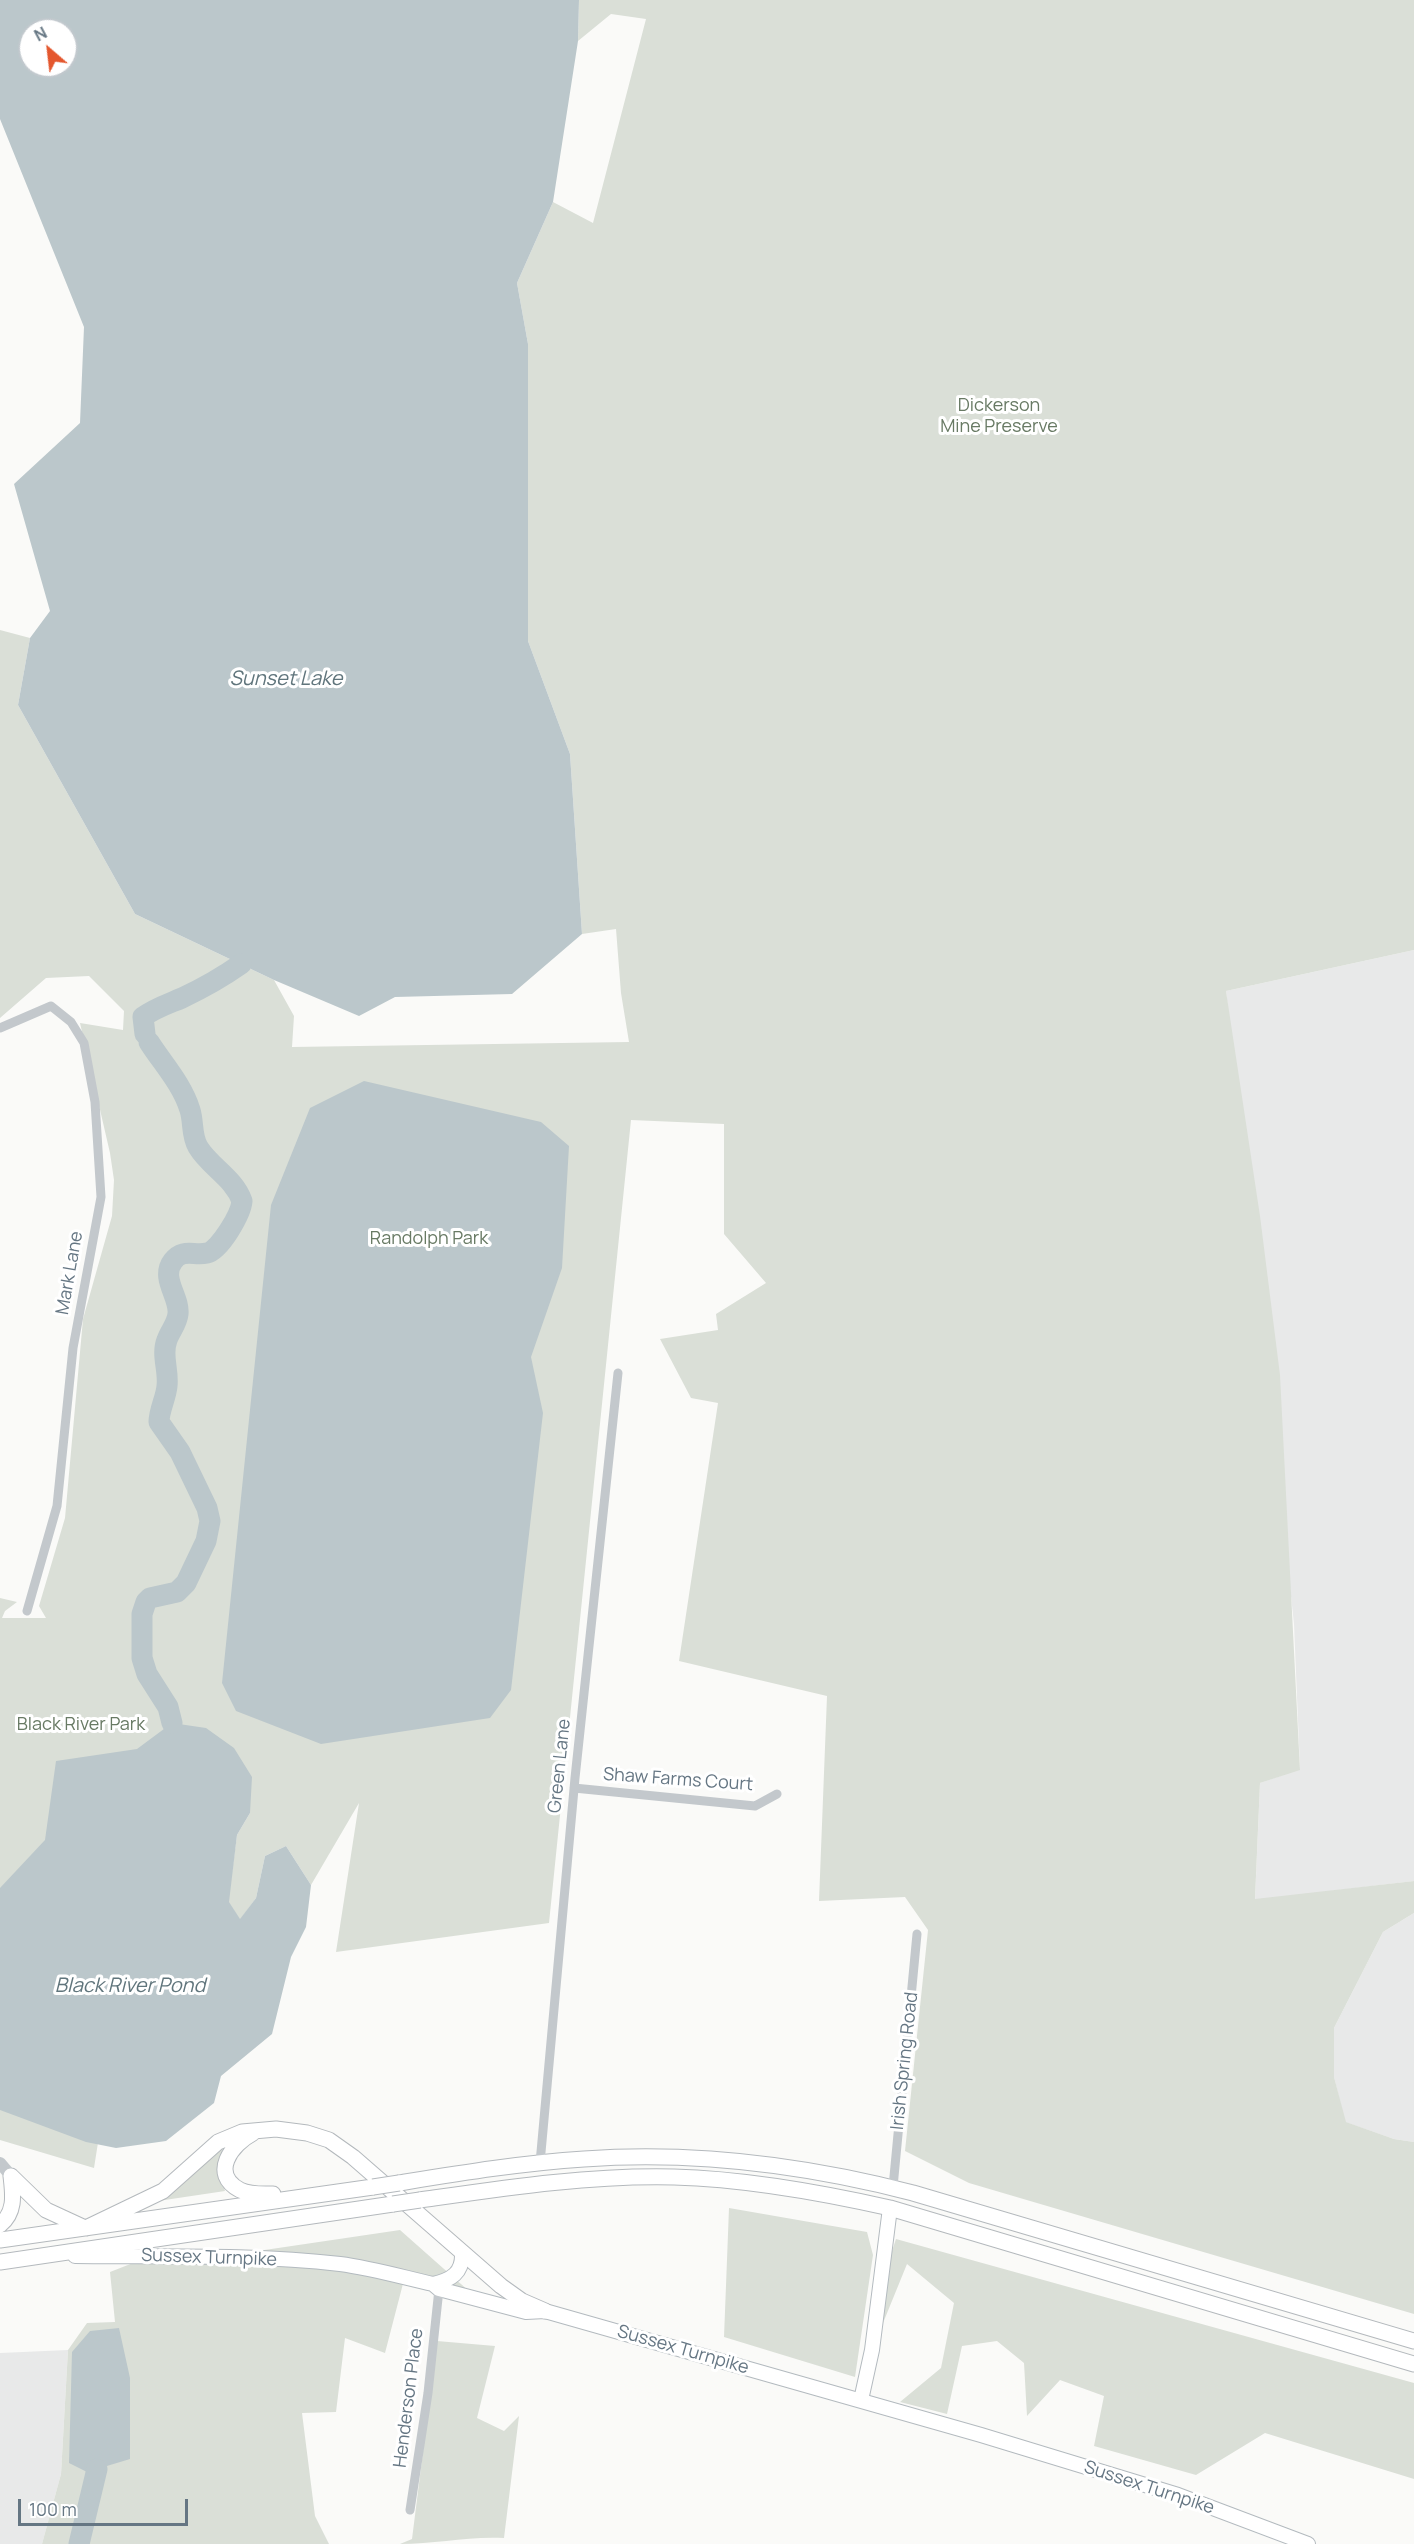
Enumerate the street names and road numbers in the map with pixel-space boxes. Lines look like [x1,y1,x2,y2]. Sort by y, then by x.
street label: Mark Lane [52,1230,88,1316]
street label: Green Lane [544,1718,576,1814]
street label: Shaw Farms Court [602,1764,754,1796]
street label: Irish Spring Road [887,1991,923,2131]
street label: Sussex Turnpike [141,2245,277,2271]
street label: Sussex Turnpike [615,2321,751,2379]
street label: Henderson Place [390,2327,428,2469]
street label: Sussex Turnpike [1081,2457,1217,2519]

